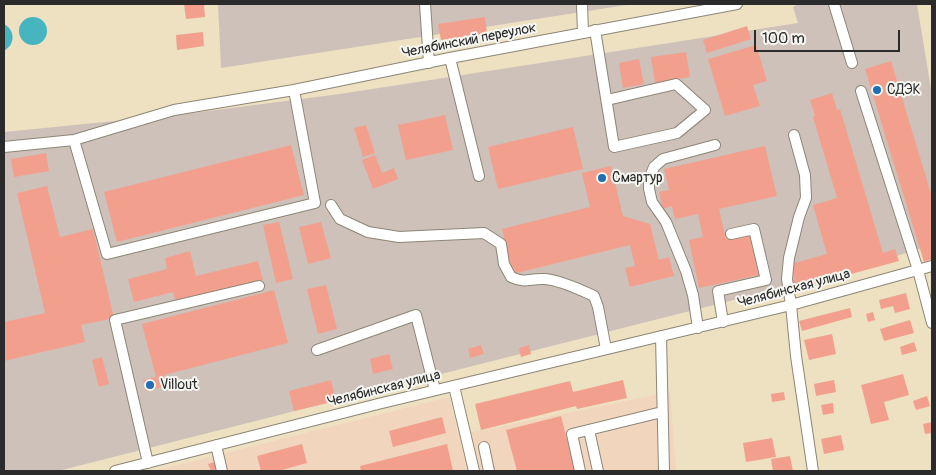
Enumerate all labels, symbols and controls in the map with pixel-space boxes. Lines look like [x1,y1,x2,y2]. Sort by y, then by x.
street label: Челябинский переулок [400,20,538,62]
scale bar [756,20,902,52]
text: 100 m [762,29,805,48]
place label: СДЭК [887,82,920,98]
marker: СДЭК [871,84,883,96]
place label: Смартур [612,170,663,186]
marker: Смартур [596,172,608,184]
street label: Челябинская улица [736,266,852,312]
street label: Челябинская улица [326,367,442,411]
place label: Villout [160,377,198,393]
marker: Villout [144,379,156,391]

